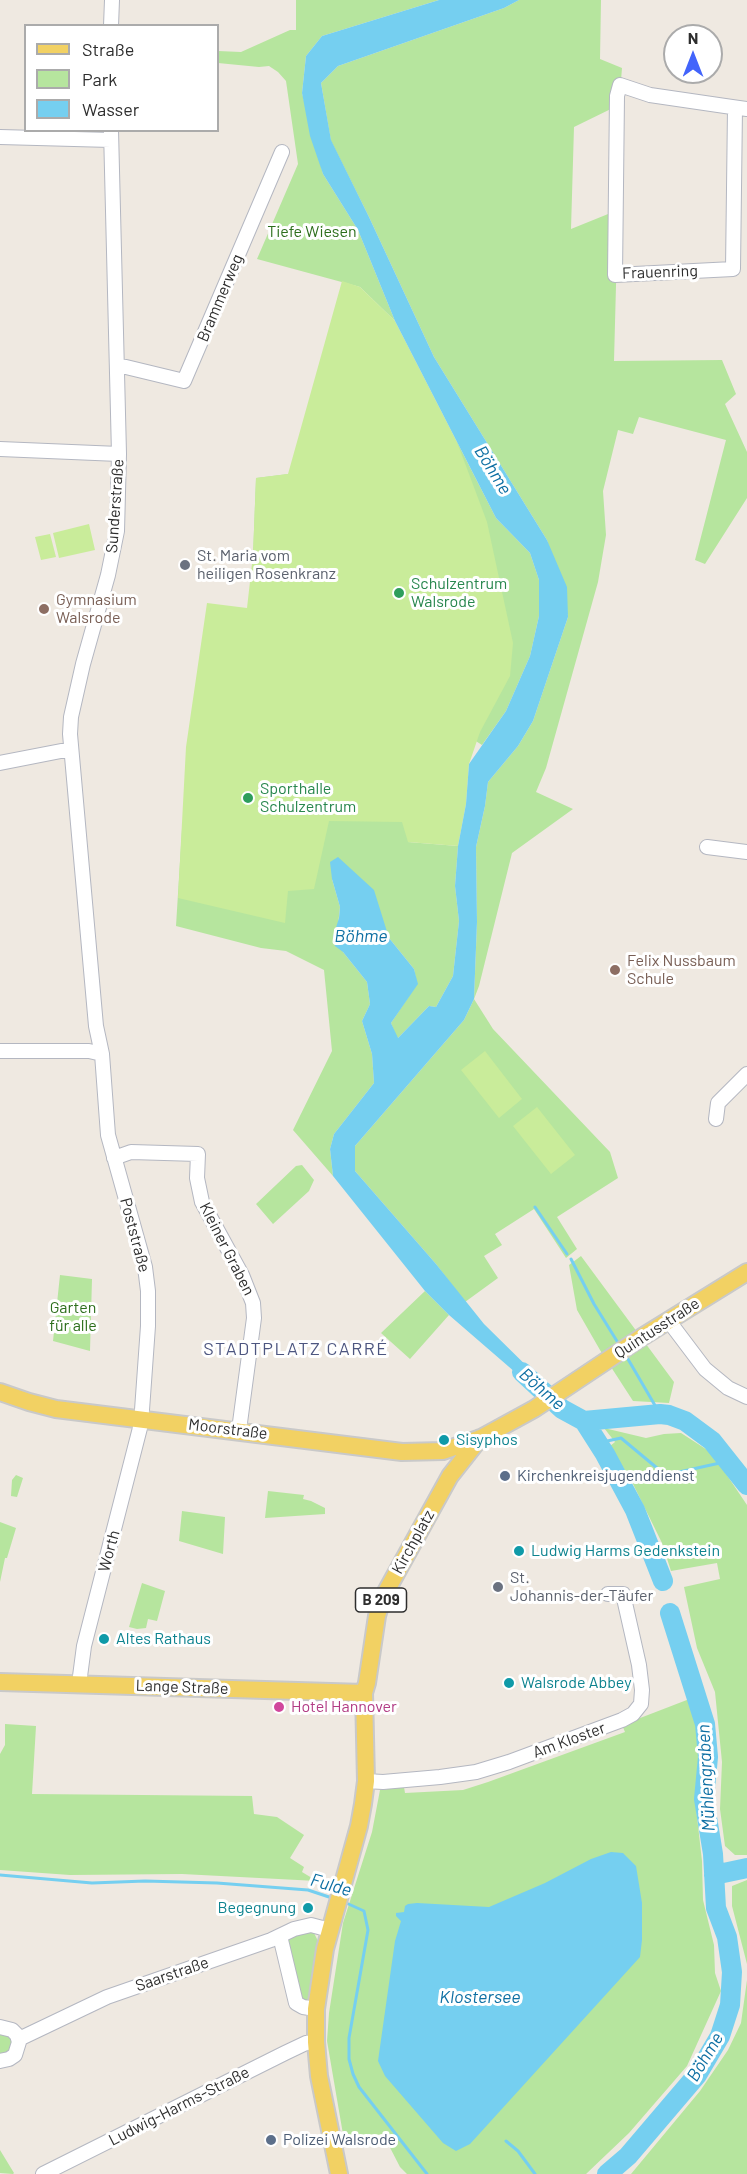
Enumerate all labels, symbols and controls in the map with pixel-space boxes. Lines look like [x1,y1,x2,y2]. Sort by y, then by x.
legend [24,24,219,132]
north arrow [663,24,723,84]
text: N [688,28,698,47]
text: Straße [82,38,134,60]
text: Park [82,68,117,90]
text: Wasser [82,98,139,120]
park label: Tiefe Wiesen [267,222,357,242]
street label: Brammerweg [193,251,247,345]
street label: Frauenring [622,261,698,283]
water label: Böhme [470,442,516,498]
street label: Sunderstraße [102,458,128,554]
place label: St. Maria vom heiligen Rosenkranz [197,546,336,584]
marker: St. Maria vom heiligen Rosenkranz [178,558,192,572]
place label: Schulzentrum Walsrode [411,574,507,612]
marker: Schulzentrum Walsrode [392,586,406,600]
place label: Gymnasium Walsrode [56,590,137,628]
marker: Gymnasium Walsrode [37,602,51,616]
place label: Sporthalle Schulzentrum [260,779,356,817]
marker: Sporthalle Schulzentrum [241,791,255,805]
water label: Böhme [334,925,388,947]
place label: Felix Nussbaum Schule [627,951,736,989]
marker: Felix Nussbaum Schule [608,963,622,977]
street label: Poststraße [116,1196,154,1274]
street label: Kleiner Graben [195,1199,259,1299]
street label: Quintusstraße [611,1293,703,1363]
park label: Garten für alle [49,1298,97,1336]
district label: STADTPLATZ CARRÉ [203,1338,389,1360]
water label: Böhme [515,1363,569,1415]
street label: Moorstraße [187,1415,269,1443]
place label: Sisyphos [456,1430,518,1450]
marker: Sisyphos [437,1433,451,1447]
place label: Kirchenkreisjugenddienst [517,1466,695,1486]
marker: Kirchenkreisjugenddienst [498,1469,512,1483]
street label: Kirchplatz [388,1507,438,1577]
street label: Worth [94,1528,124,1574]
place label: Ludwig Harms Gedenkstein [531,1541,720,1561]
marker: Ludwig Harms Gedenkstein [512,1544,526,1558]
place label: St. Johannis-der-Täufer [510,1568,653,1606]
marker: St. Johannis-der-Täufer [491,1580,505,1594]
road number: B 209 [356,1588,406,1612]
place label: Altes Rathaus [116,1629,211,1649]
marker: Altes Rathaus [97,1632,111,1646]
place label: Walsrode Abbey [521,1673,632,1693]
street label: Lange Straße [135,1676,229,1698]
marker: Walsrode Abbey [502,1676,516,1690]
place label: Hotel Hannover [291,1697,397,1717]
marker: Hotel Hannover [272,1700,286,1714]
street label: Am Kloster [530,1718,608,1762]
water label: Mühlengraben [692,1724,720,1832]
water label: Fulde [308,1869,354,1901]
place label: Begegnung [217,1898,296,1918]
marker: Begegnung [301,1901,315,1915]
street label: Saarstraße [133,1952,211,1996]
water label: Klostersee [439,1986,521,2008]
water label: Böhme [682,2029,728,2085]
street label: Ludwig-Harms-Straße [106,2062,252,2150]
place label: Polizei Walsrode [283,2130,396,2150]
marker: Polizei Walsrode [264,2133,278,2147]

